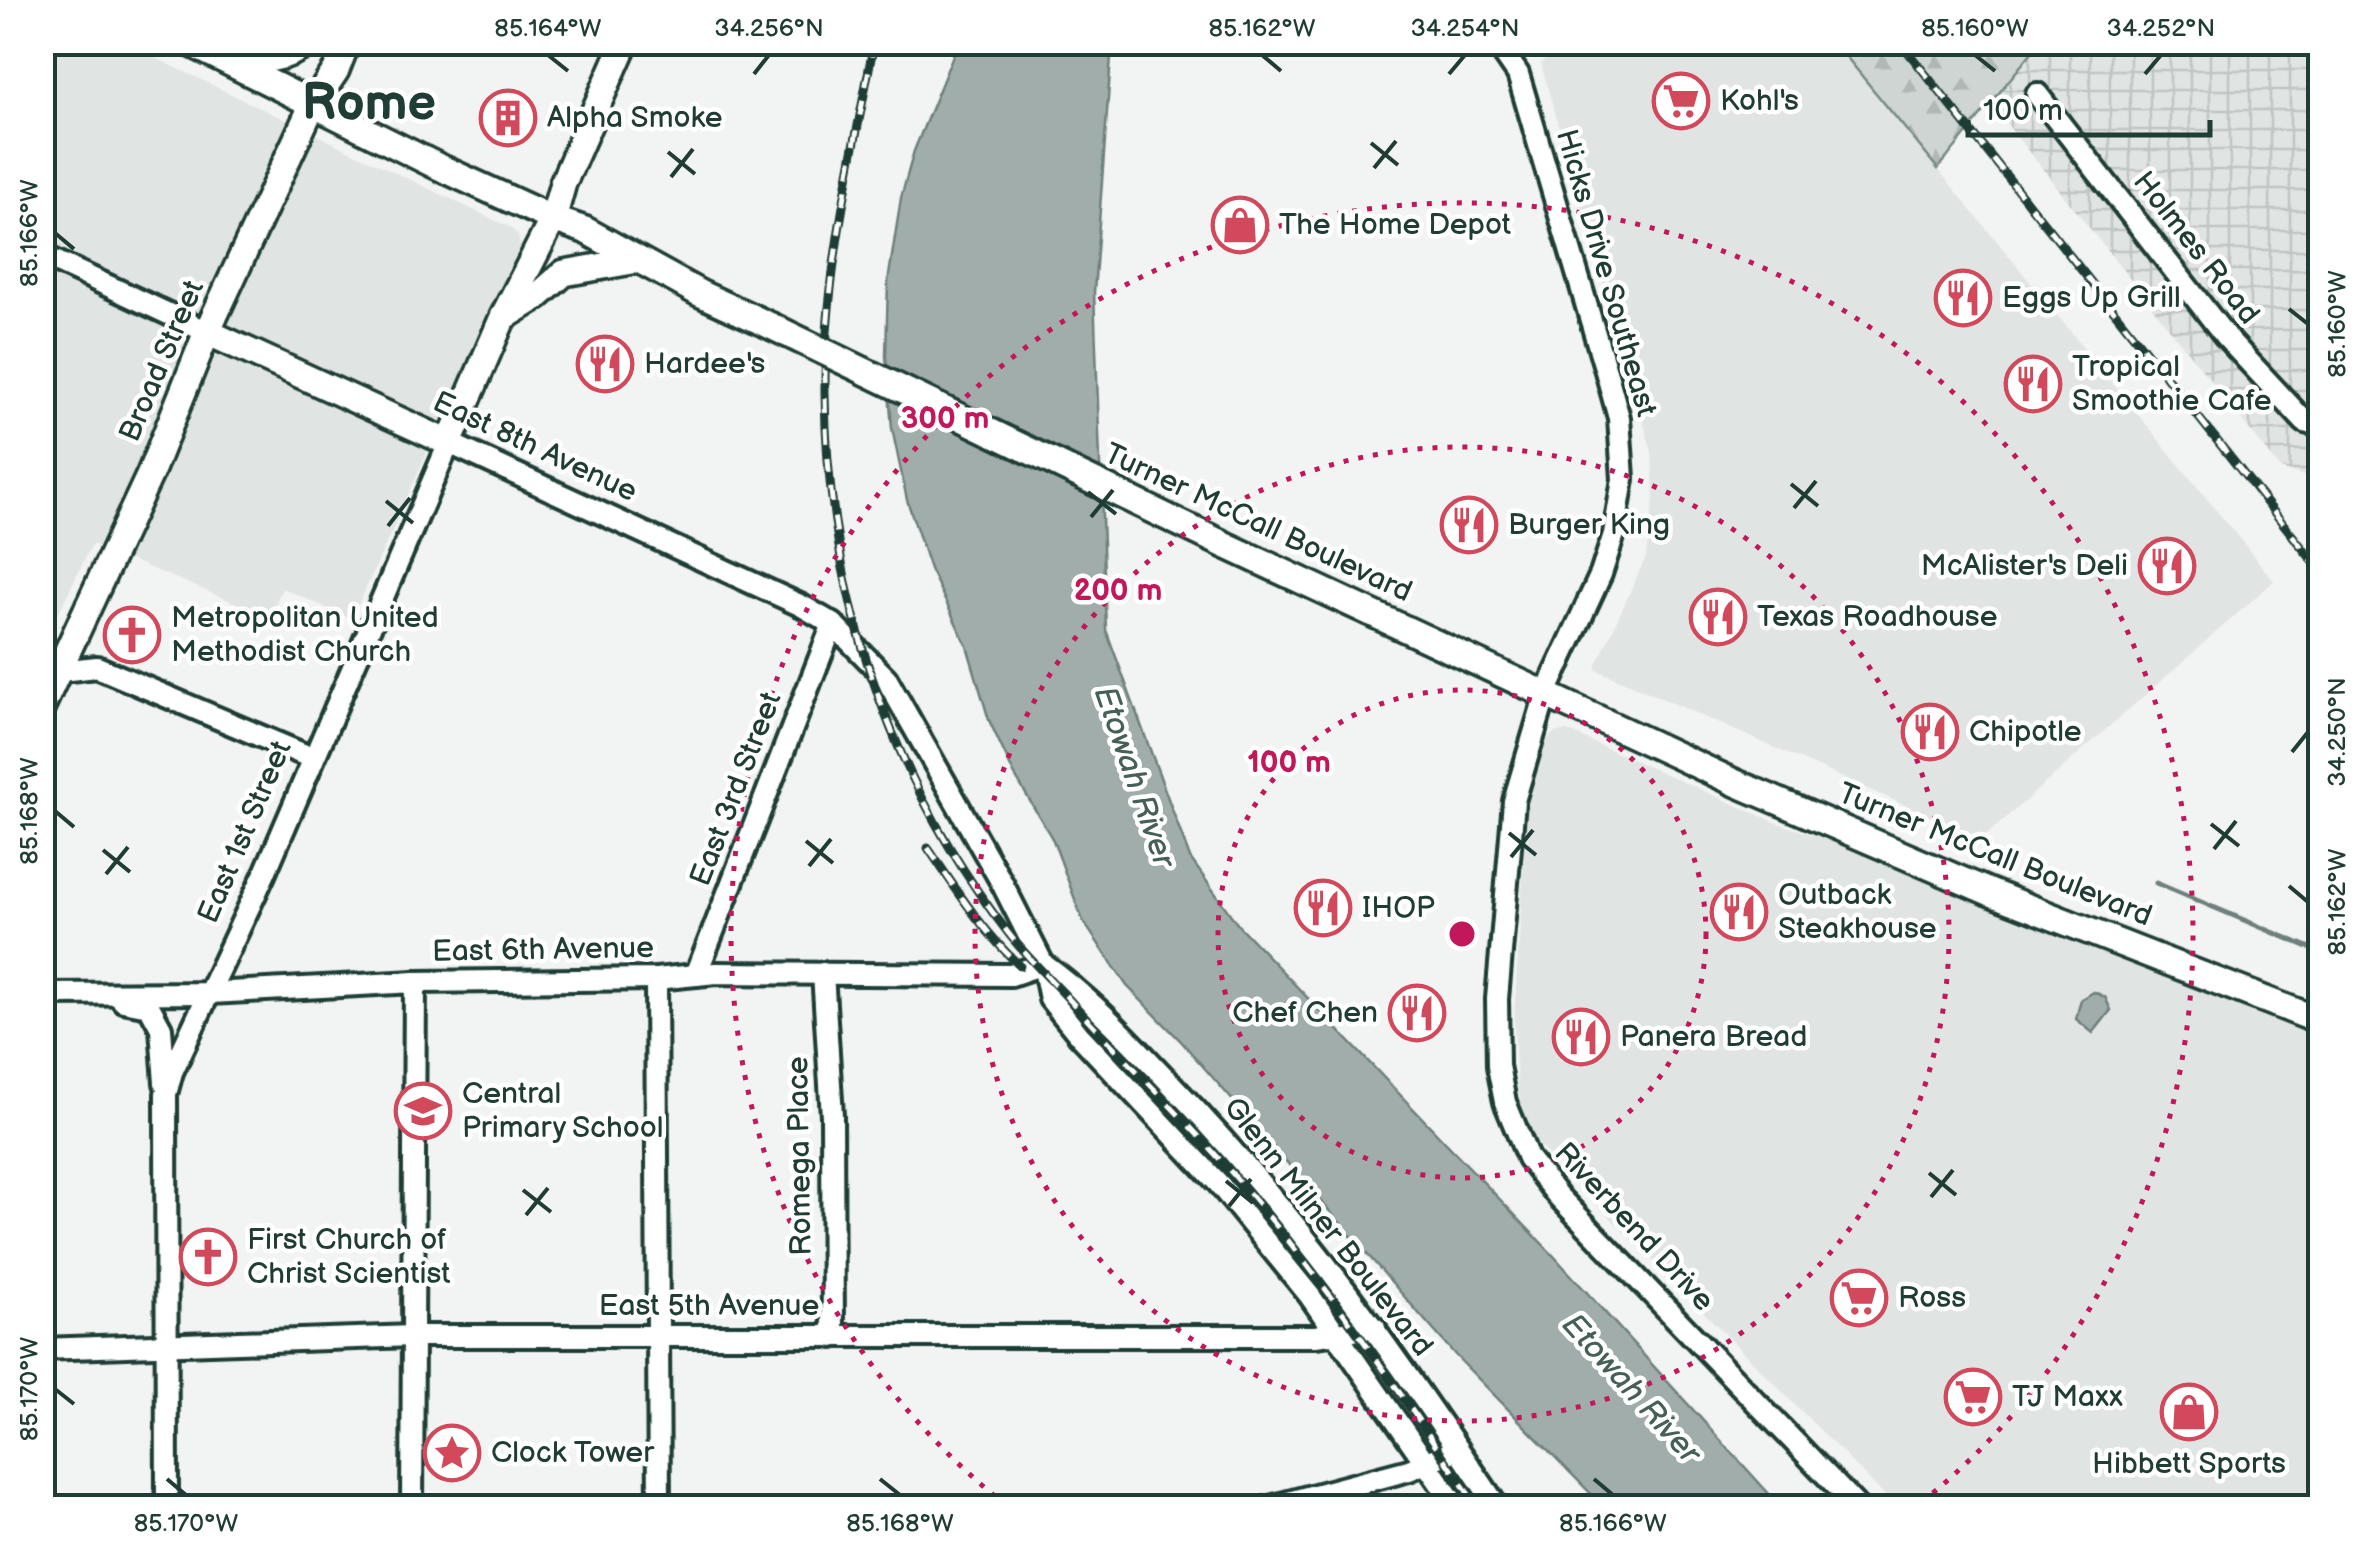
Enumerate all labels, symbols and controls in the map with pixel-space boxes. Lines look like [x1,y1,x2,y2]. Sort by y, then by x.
text: 85.164°W [494,13,602,44]
text: 34.256°N [714,13,824,44]
text: 85.162°W [1209,13,1316,44]
text: 34.254°N [1410,13,1520,44]
text: 85.160°W [1921,13,2029,44]
text: 34.252°N [2107,13,2215,44]
supermarket icon: Kohl's [1651,71,1711,131]
district label: Rome [302,74,436,134]
scale bar [1968,75,2210,137]
place label: Kohl's [1720,83,1799,119]
building icon: Alpha Smoke [478,88,538,148]
text: 100 m [1983,93,2063,129]
place label: Alpha Smoke [547,100,722,136]
street label: Hicks Drive Southeast [1548,125,1664,421]
street label: Holmes Road [2125,165,2267,331]
text: 85.166°W [14,179,45,287]
shop icon: The Home Depot [1210,195,1270,255]
place label: The Home Depot [1279,207,1511,243]
restaurant icon: Eggs Up Grill [1933,268,1993,328]
text: 85.160°W [2322,270,2353,378]
street label: Broad Street [112,275,212,447]
place label: Eggs Up Grill [2002,280,2181,316]
restaurant icon: Hardee's [575,334,635,394]
place label: Hardee's [644,346,766,382]
place label: Tropical Smoothie Cafe [2072,349,2272,419]
restaurant icon: Tropical Smoothie Cafe [2003,354,2063,414]
street label: East 8th Avenue [427,384,643,510]
text: 300 m [901,401,989,437]
street label: Turner McCall Boulevard [1098,436,1418,610]
restaurant icon: Burger King [1439,495,1499,555]
place label: Burger King [1508,507,1670,543]
restaurant icon: McAlister's Deli [2137,536,2197,596]
place label: McAlister's Deli [1921,548,2128,584]
text: 200 m [1074,573,1162,609]
restaurant icon: Texas Roadhouse [1688,587,1748,647]
place label: Texas Roadhouse [1757,599,1998,635]
place label: Metropolitan United Methodist Church [171,600,439,670]
church icon: Metropolitan United Methodist Church [102,605,162,665]
text: 34.250°N [2322,677,2353,787]
water label: Etowah River [1085,681,1184,875]
street label: East 3rd Street [683,687,789,891]
restaurant icon: Chipotle [1900,702,1960,762]
place label: Chipotle [1969,714,2082,750]
street label: East 1st Street [190,735,300,929]
text: 100 m [1247,745,1331,781]
text: 85.168°W [14,757,45,865]
street label: Turner McCall Boulevard [1833,776,2157,934]
text: 85.162°W [2322,848,2353,955]
place label: Outback Steakhouse [1778,877,1937,947]
restaurant icon: IHOP [1293,878,1353,938]
restaurant icon: Outback Steakhouse [1709,882,1769,942]
place label: IHOP [1362,890,1435,926]
centre of rings [1444,916,1480,952]
street label: East 6th Avenue [432,930,654,970]
restaurant icon: Chef Chen [1387,983,1447,1043]
place label: Chef Chen [1232,995,1378,1031]
restaurant icon: Panera Bread [1551,1007,1611,1067]
place label: Panera Bread [1620,1019,1807,1055]
street label: Romega Place [780,1056,820,1256]
place label: Central Primary School [462,1076,663,1146]
school or university icon: Central Primary School [393,1081,453,1141]
street label: Glenn Milner Boulevard [1216,1090,1440,1364]
street label: Riverbend Drive [1547,1135,1721,1319]
place label: First Church of Christ Scientist [247,1222,450,1292]
church icon: First Church of Christ Scientist [178,1227,238,1287]
supermarket icon: Ross [1829,1268,1889,1328]
place label: Ross [1898,1280,1966,1316]
street label: East 5th Avenue [599,1288,819,1324]
water label: Etowah River [1553,1306,1710,1474]
text: 85.170°W [14,1336,45,1441]
supermarket icon: TJ Maxx [1943,1367,2003,1427]
place label: TJ Maxx [2012,1379,2123,1415]
shop icon: Hibbett Sports [2159,1382,2219,1442]
place icon: Clock Tower [422,1423,482,1483]
place label: Clock Tower [491,1435,655,1471]
place label: Hibbett Sports [2092,1446,2286,1482]
text: 85.170°W [134,1508,239,1539]
text: 85.168°W [846,1508,954,1539]
text: 85.166°W [1559,1508,1667,1539]

